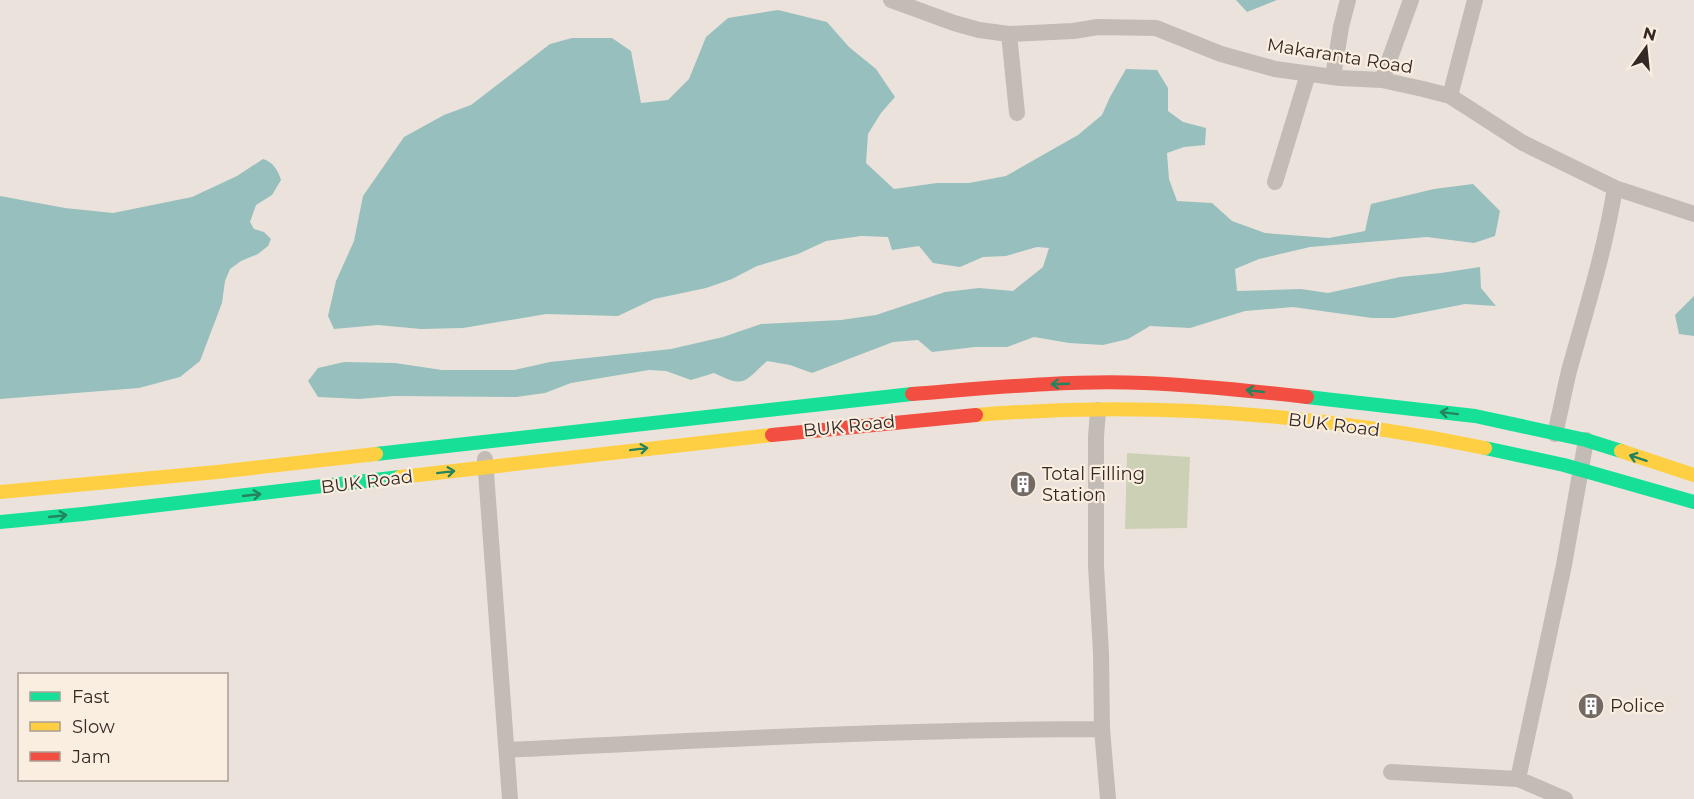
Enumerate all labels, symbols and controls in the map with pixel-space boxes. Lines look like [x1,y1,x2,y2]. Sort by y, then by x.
north arrow [1616,18,1676,78]
text: N [1641,23,1658,45]
street label: Makaranta Road [1265,34,1415,78]
one-way arrow [1051,378,1071,389]
one-way arrow [1246,386,1266,397]
one-way arrow [1439,407,1459,418]
street label: BUK Road [1287,408,1381,442]
street label: BUK Road [802,410,896,442]
one-way arrow [629,443,649,454]
one-way arrow [1629,451,1648,462]
place label: Total Filling Station [1042,463,1145,506]
street label: BUK Road [320,465,414,499]
one-way arrow [435,467,455,478]
building icon: Total Filling Station [1008,469,1038,499]
one-way arrow [242,489,261,500]
one-way arrow [48,510,68,521]
legend [18,673,228,781]
text: Fast [72,686,110,708]
building icon: Police [1576,691,1606,721]
place label: Police [1610,695,1665,717]
text: Slow [72,716,115,738]
text: Jam [71,746,111,768]

